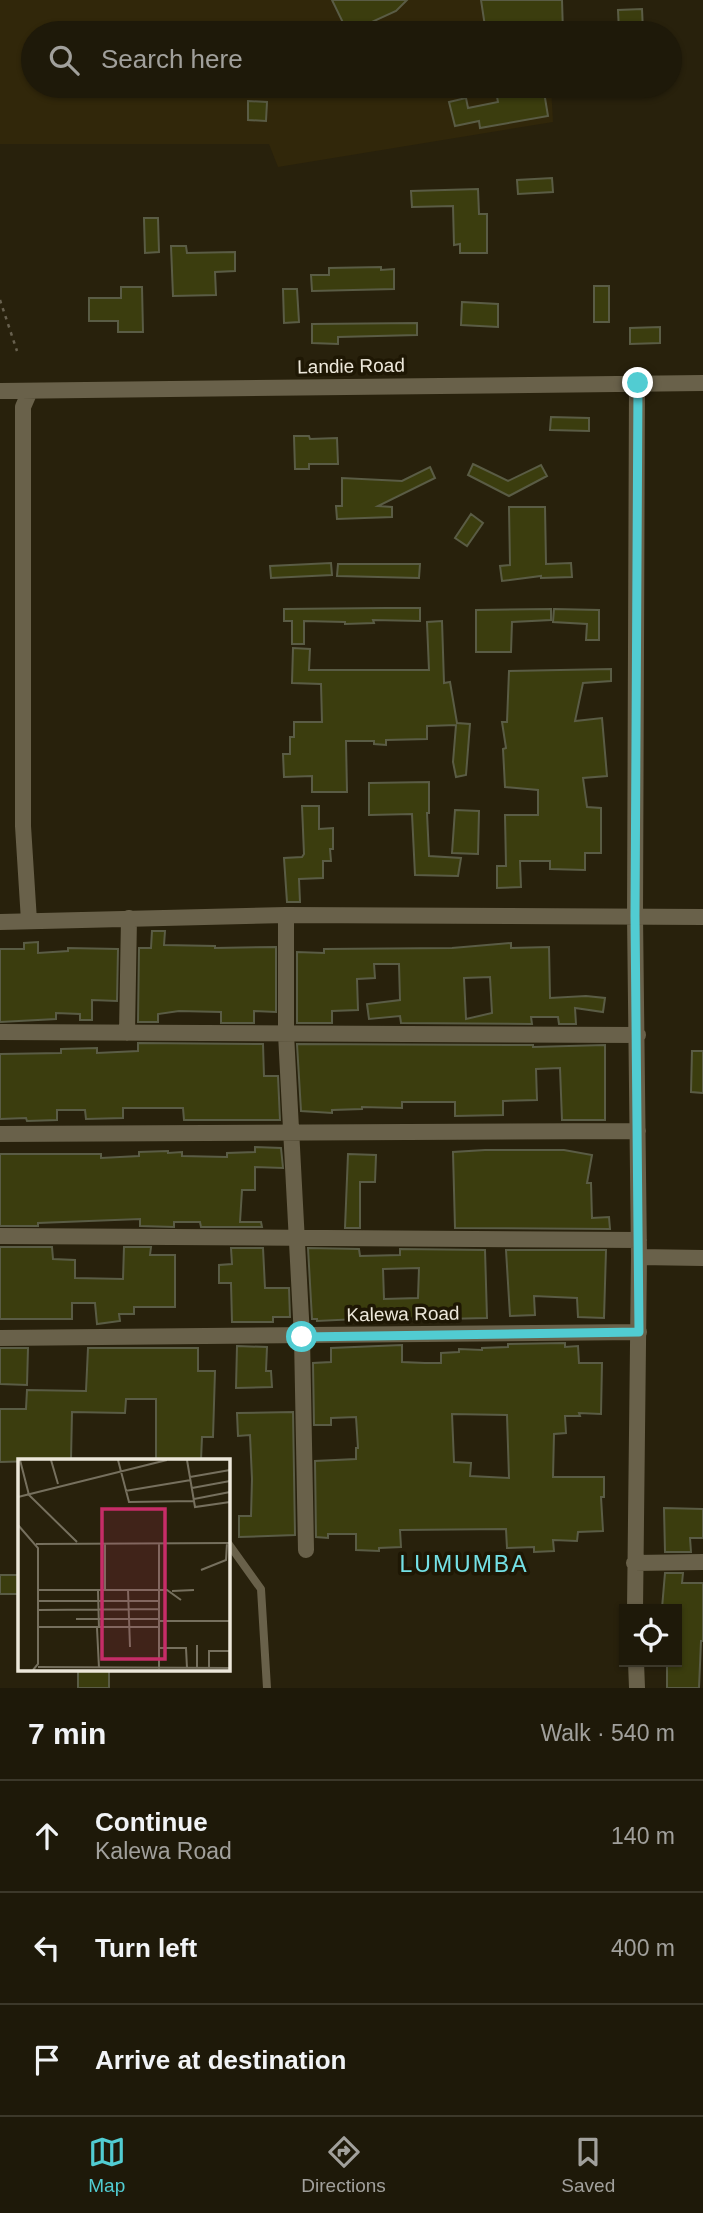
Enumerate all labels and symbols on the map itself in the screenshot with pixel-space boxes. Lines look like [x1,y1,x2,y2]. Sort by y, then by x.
street label: Landie Road [297,355,405,377]
route end [622,367,653,398]
street label: Kalewa Road [346,1303,460,1325]
route start [286,1321,317,1352]
inset map [18,1459,229,1671]
district label: LUMUMBA [399,1551,529,1577]

